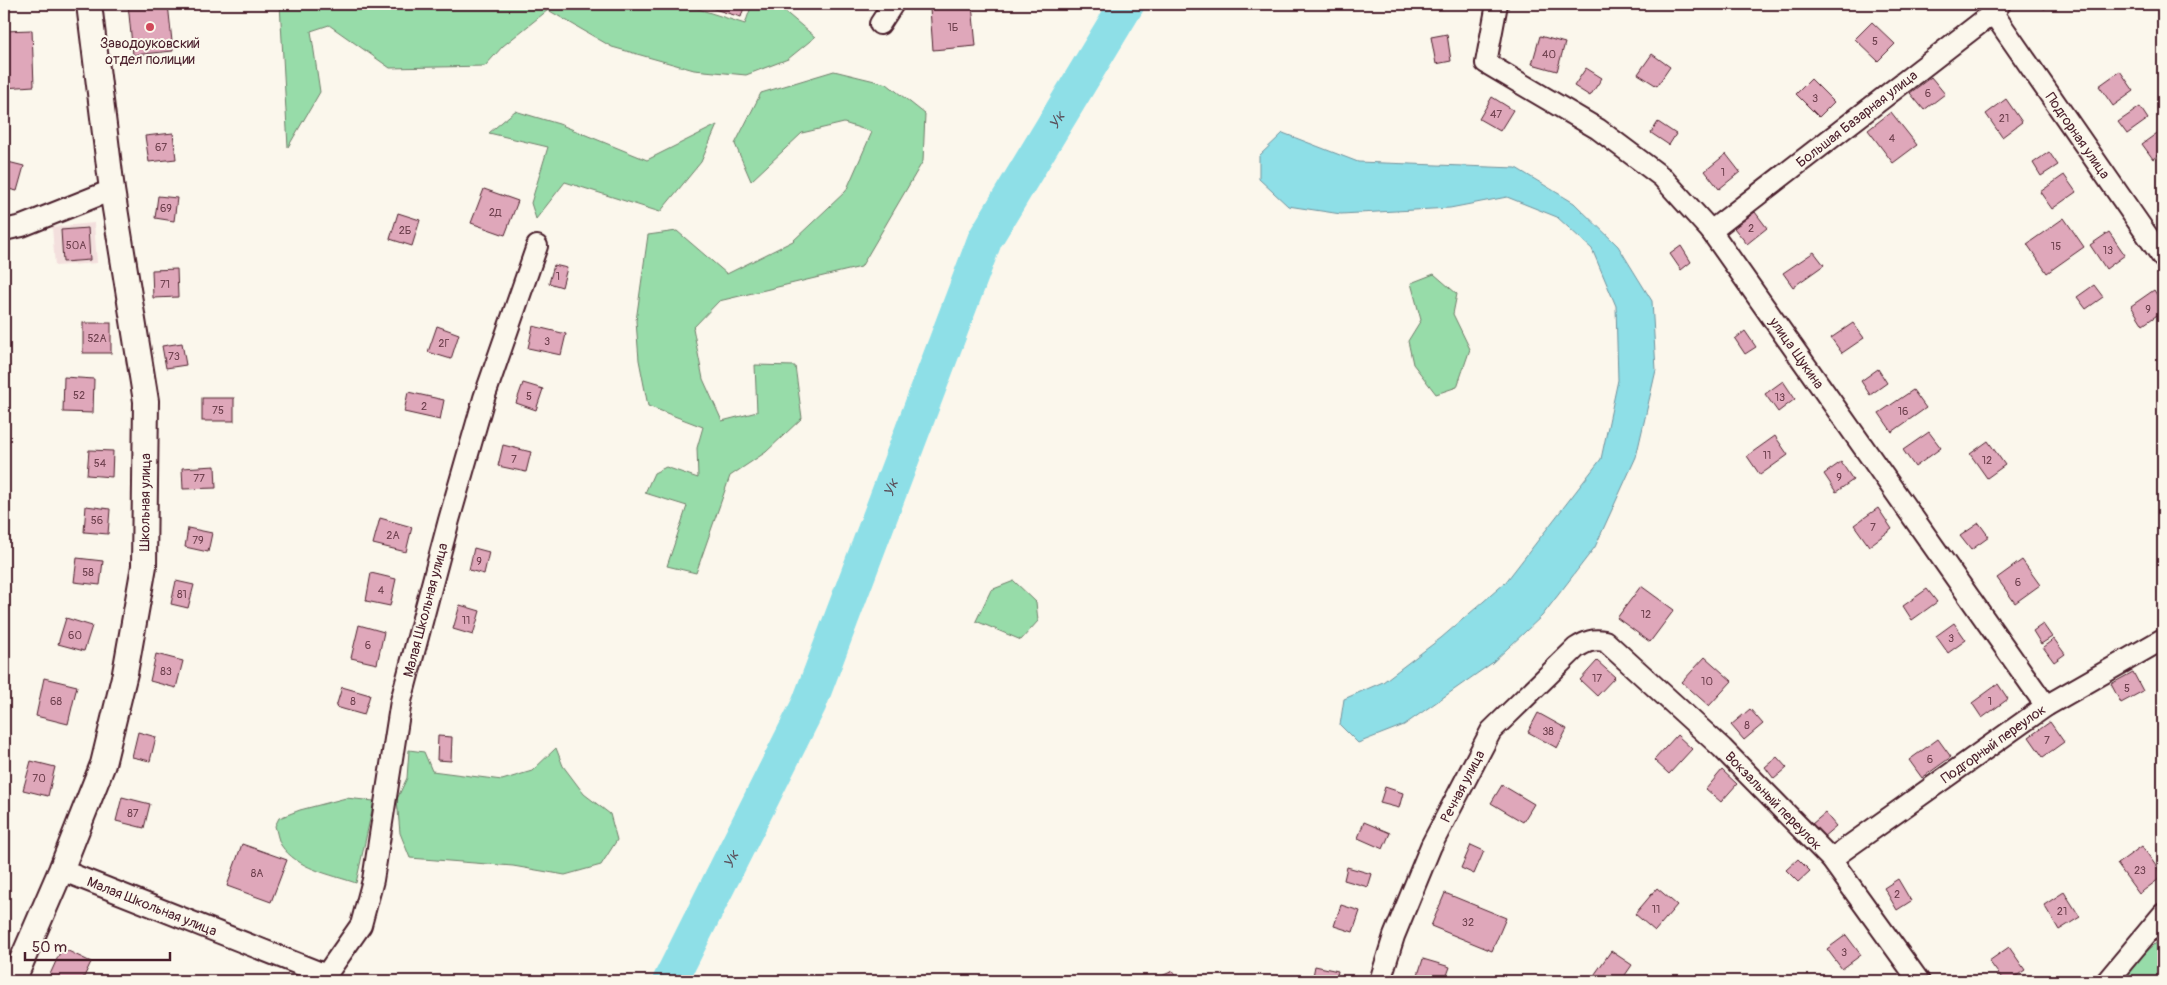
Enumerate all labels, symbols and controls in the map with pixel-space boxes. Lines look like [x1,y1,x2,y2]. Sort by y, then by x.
marker: Заводоуковский отдел полиции [144,21,156,33]
house number: 1Б [948,21,958,34]
place label: Заводоуковский отдел полиции [100,35,200,68]
house number: 5 [1872,35,1878,48]
house number: 40 [1542,48,1556,61]
street label: Большая Базарная улица [1793,67,1921,171]
house number: 6 [1925,87,1931,100]
street label: Подгорная улица [2042,89,2113,182]
house number: 3 [1812,92,1818,105]
water label: Ук [1045,107,1070,132]
house number: 47 [1490,108,1502,121]
house number: 21 [1999,112,2009,125]
house number: 4 [1889,132,1896,145]
house number: 67 [155,141,167,154]
house number: 1 [1721,166,1725,179]
house number: 69 [160,202,172,215]
house number: 2Д [489,206,502,219]
house number: 2 [1748,222,1754,235]
house number: 2Б [399,224,411,237]
house number: 50А [66,239,86,252]
house number: 15 [2051,240,2061,253]
house number: 13 [2103,244,2113,257]
house number: 1 [556,270,560,283]
house number: 71 [160,278,170,291]
house number: 9 [2145,303,2151,316]
street label: улица Щукина [1765,313,1827,392]
house number: 52А [87,332,107,345]
house number: 3 [544,335,550,348]
house number: 2Г [438,337,450,350]
house number: 73 [168,350,180,363]
house number: 52 [73,389,85,402]
house number: 5 [526,390,532,403]
house number: 13 [1775,391,1785,404]
house number: 2 [421,400,427,413]
house number: 75 [212,404,224,417]
house number: 16 [1898,405,1908,418]
house number: 11 [1763,449,1771,462]
street label: Школьная улица [136,453,154,551]
house number: 7 [511,453,517,466]
house number: 12 [1982,454,1992,467]
house number: 54 [94,457,107,470]
house number: 9 [1836,471,1842,484]
house number: 77 [193,472,205,485]
water label: Ук [879,476,904,499]
house number: 56 [91,514,103,527]
house number: 7 [1870,521,1876,534]
house number: 2А [386,529,400,542]
house number: 79 [192,534,204,547]
street label: Малая Школьная улица [400,541,452,679]
house number: 9 [476,555,482,568]
house number: 58 [82,566,94,579]
house number: 6 [2015,576,2021,589]
house number: 4 [378,584,385,597]
house number: 81 [177,588,187,601]
house number: 12 [1641,608,1651,621]
house number: 11 [462,614,470,627]
house number: 60 [68,629,82,642]
house number: 3 [1948,632,1954,645]
house number: 6 [365,639,371,652]
house number: 83 [160,665,172,678]
house number: 17 [1592,672,1602,685]
house number: 10 [1701,675,1713,688]
house number: 5 [2124,682,2130,695]
house number: 68 [50,695,62,708]
house number: 8 [350,695,356,708]
house number: 1 [1988,695,1992,708]
street label: Подгорный переулок [1938,701,2049,787]
house number: 8 [1744,719,1750,732]
house number: 38 [1542,725,1554,738]
house number: 7 [2044,734,2050,747]
street label: Речная улица [1437,747,1489,825]
street label: Вокзальный переулок [1721,748,1825,854]
house number: 6 [1927,753,1933,766]
house number: 70 [32,772,46,785]
house number: 87 [127,807,139,820]
water label: Ук [719,847,744,871]
house number: 23 [2134,864,2146,877]
house number: 8А [251,867,263,880]
street label: Малая Школьная улица [85,873,219,940]
house number: 2 [1894,888,1900,901]
house number: 11 [1652,903,1660,916]
house number: 21 [2057,905,2067,918]
house number: 32 [1462,916,1474,929]
scale bar [25,930,170,962]
text: 50 m [32,938,67,957]
house number: 3 [1841,946,1847,959]

